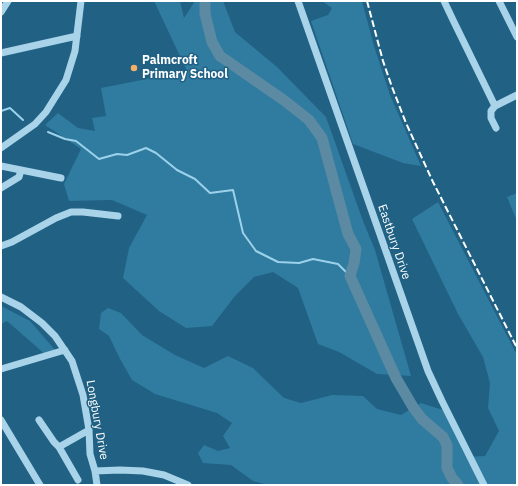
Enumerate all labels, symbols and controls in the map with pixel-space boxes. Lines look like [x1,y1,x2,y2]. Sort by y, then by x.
place label: Palmcroft Primary School [142,54,228,82]
marker: Palmcroft Primary School [129,63,139,73]
street label: Eastbury Drive [374,203,414,281]
street label: Longbury Drive [83,379,111,461]

